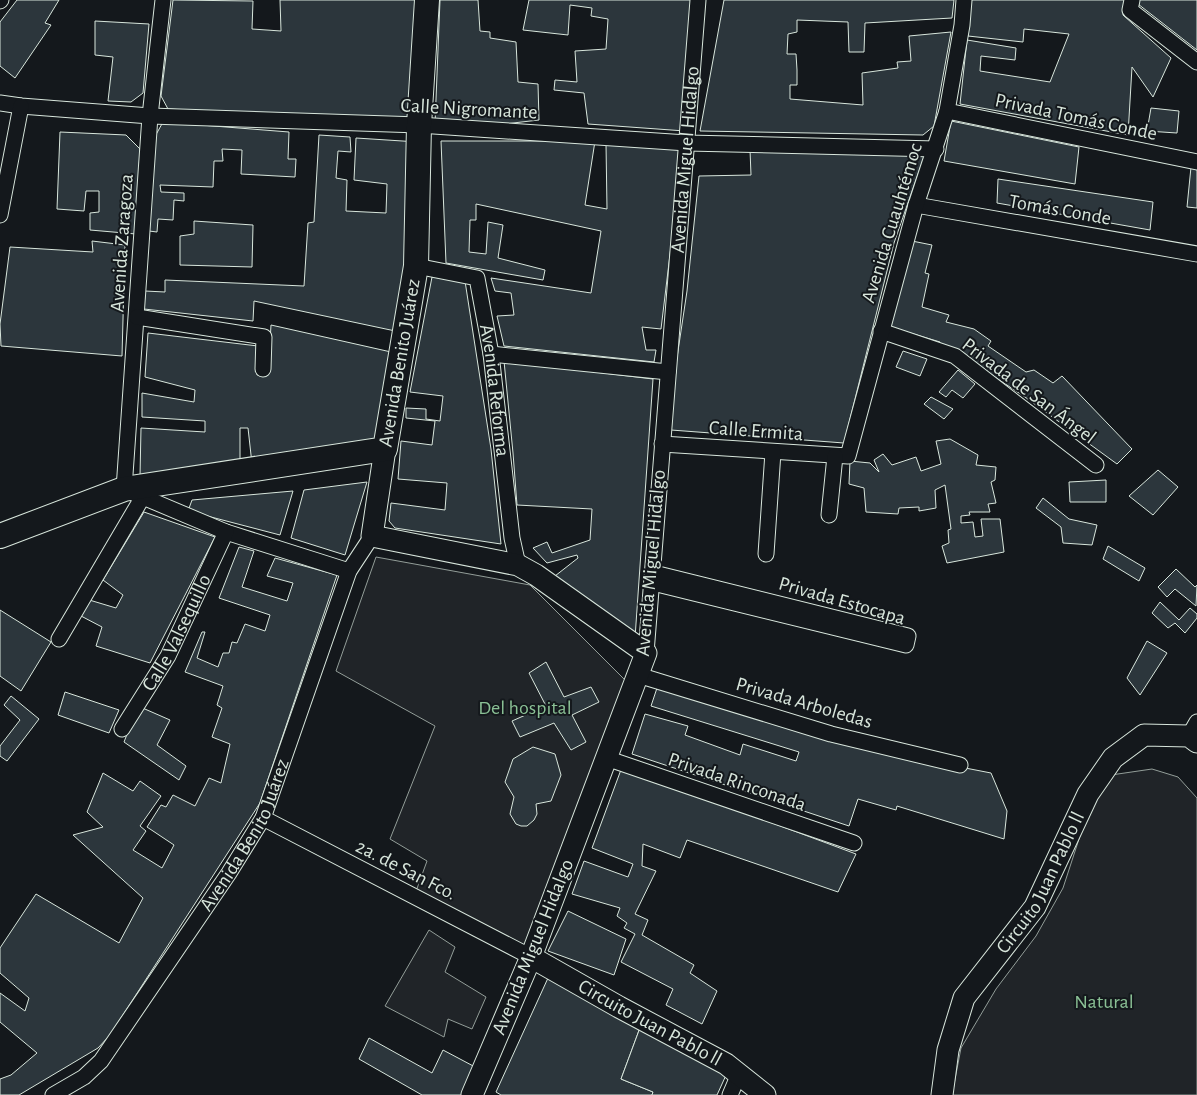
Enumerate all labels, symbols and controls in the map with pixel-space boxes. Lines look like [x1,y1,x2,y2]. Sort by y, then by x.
street label: Avenida Miguel Hidalgo [668,65,703,254]
street label: Privada Tomás Conde [993,90,1159,144]
street label: Calle Nigromante [400,95,538,123]
street label: Avenida Cuauhtémoc [858,141,926,305]
street label: Avenida Zaragoza [107,173,137,313]
street label: Tomás Conde [1007,191,1113,229]
street label: Avenida Benito Juárez [376,277,424,448]
street label: Avenida Reforma [476,323,513,458]
street label: Privada de San Ángel [958,334,1100,448]
street label: Calle Ermita [708,418,804,444]
street label: Avenida Miguel Hidalgo [633,469,669,657]
street label: Calle Valsequillo [139,571,215,695]
street label: Privada Estocapa [776,573,908,629]
street label: Privada Arboledas [734,674,874,732]
park label: Del hospital [478,698,572,718]
street label: Privada Rinconada [665,749,809,815]
street label: Avenida Benito Juárez [196,756,293,915]
street label: Circuito Juan Pablo ll [993,809,1088,957]
street label: 2a. de San Fco. [352,836,460,904]
street label: Avenida Miguel Hidalgo [489,856,577,1038]
street label: Circuito Juan Pablo ll [575,976,725,1070]
park label: Natural [1074,992,1134,1012]

